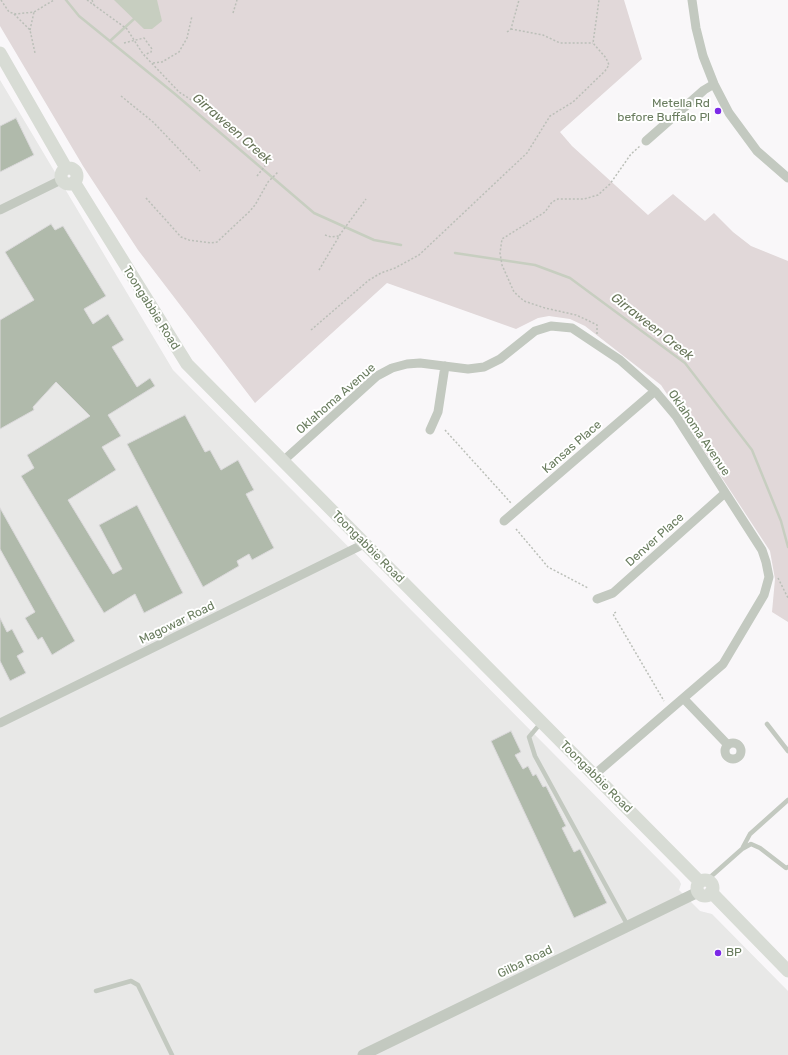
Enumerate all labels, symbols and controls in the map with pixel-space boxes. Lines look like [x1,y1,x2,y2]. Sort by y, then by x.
water label: Girraween Creek [189,90,275,168]
place label: Metella Rd before Buffalo Pl [617,97,710,125]
marker: Metella Rd before Buffalo Pl [713,106,723,116]
street label: Toongabbie Road [119,264,183,352]
water label: Girraween Creek [608,290,696,364]
street label: Oklahoma Avenue [293,361,379,437]
street label: Oklahoma Avenue [665,387,733,479]
street label: Kansas Place [540,417,604,477]
street label: Toongabbie Road [329,508,407,586]
street label: Denver Place [623,510,687,570]
street label: Magowar Road [137,599,217,647]
street label: Toongabbie Road [557,738,635,816]
street label: Gilba Road [495,943,555,981]
place label: BP [726,946,742,960]
marker: BP [713,948,723,958]

